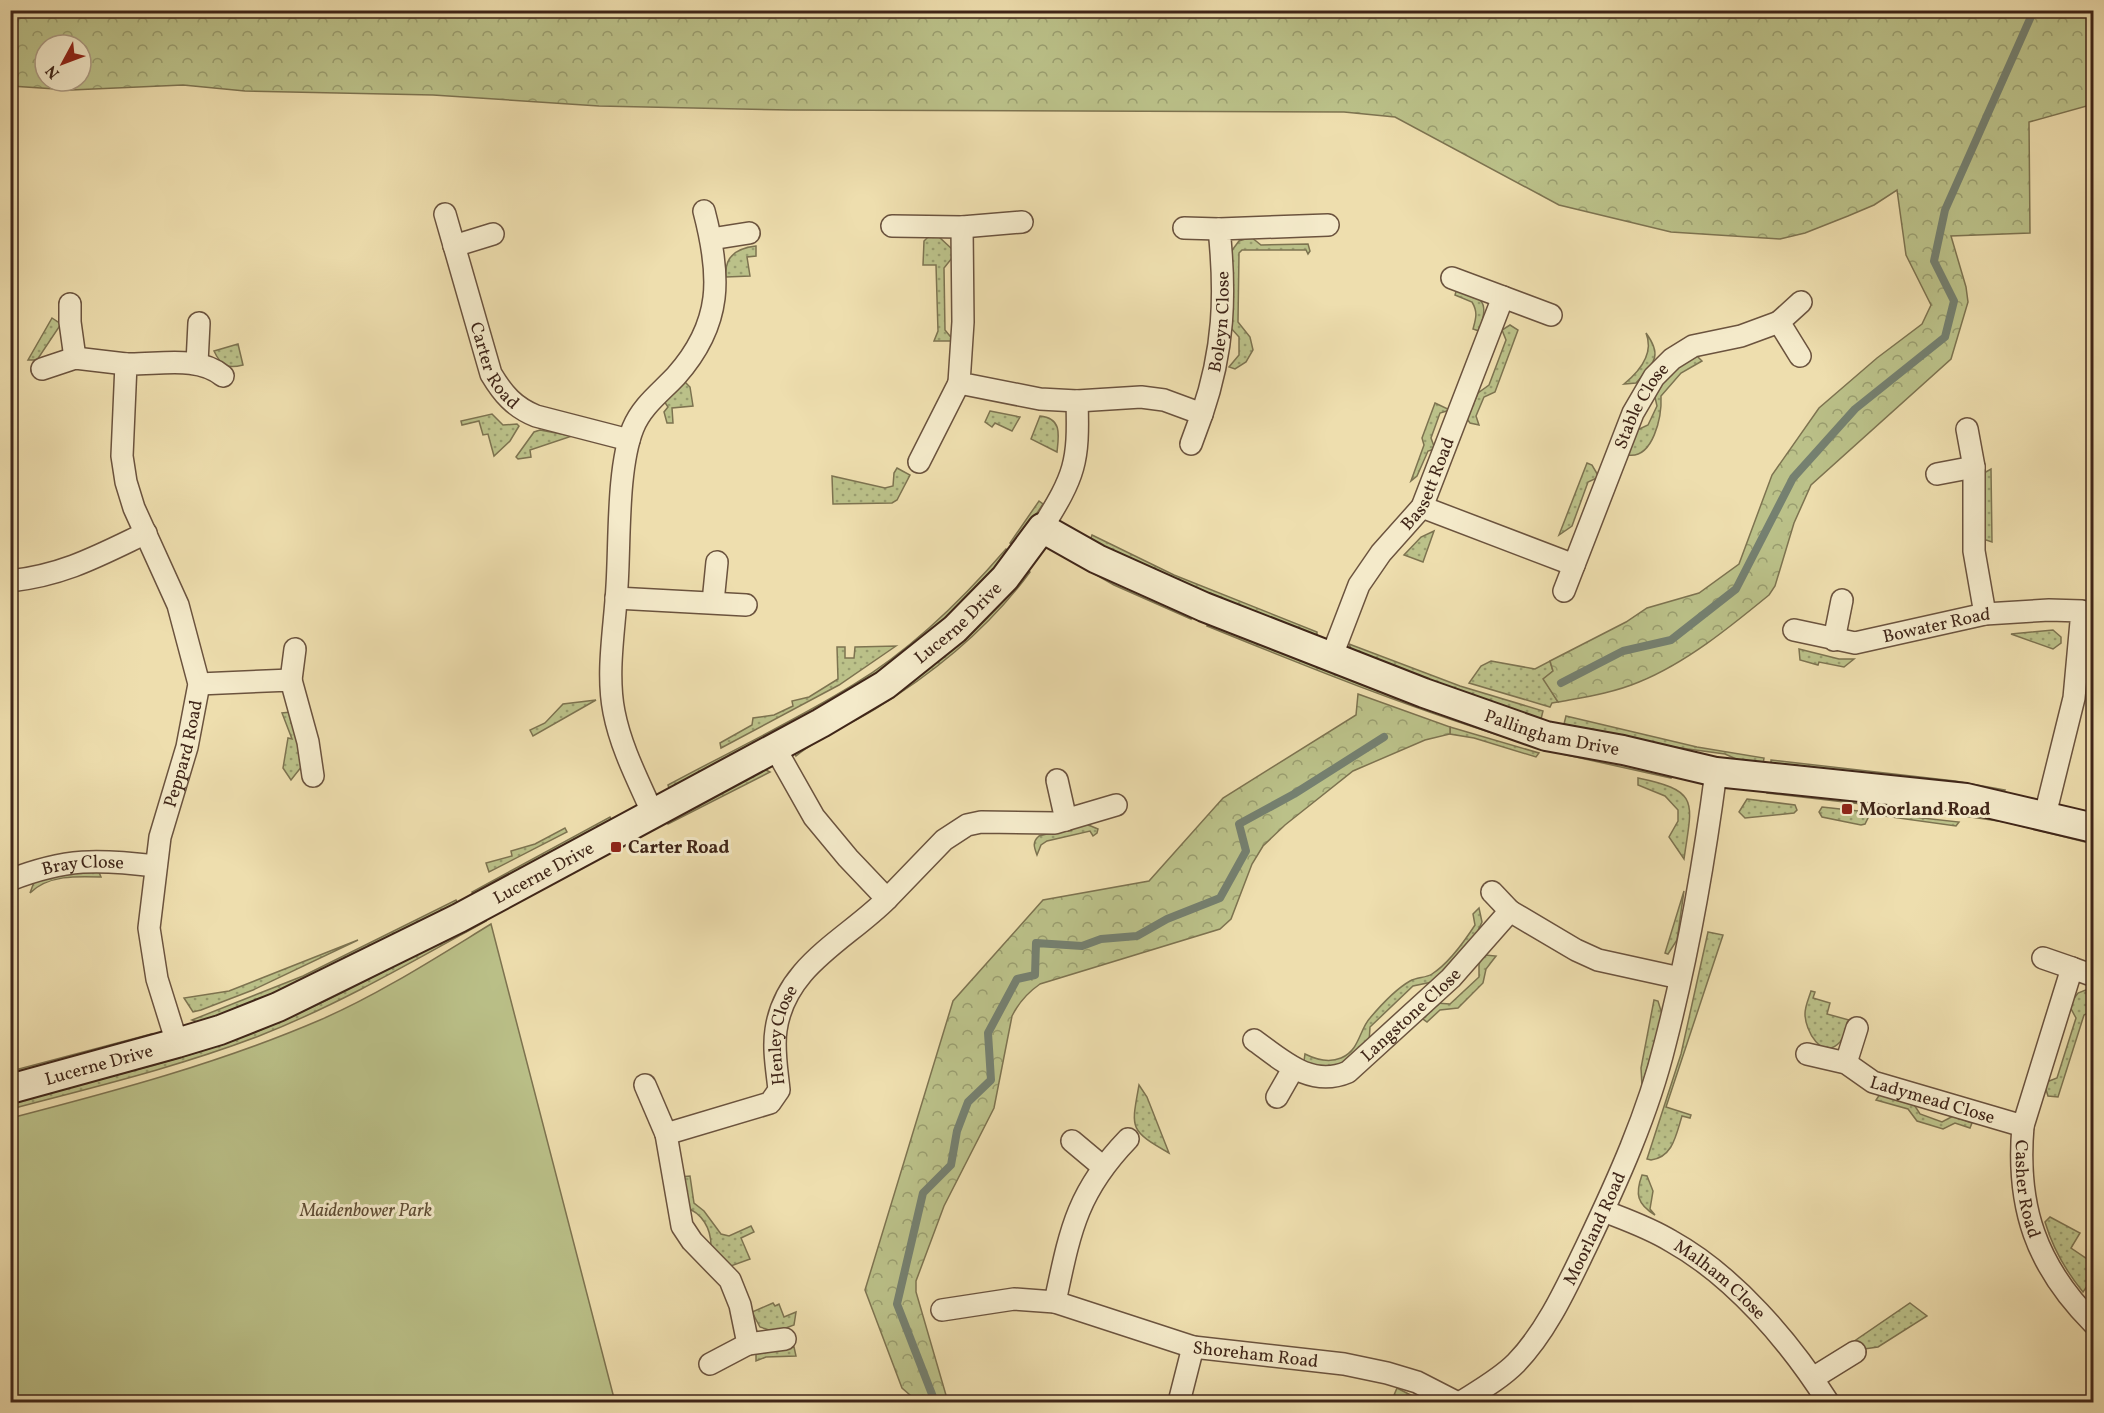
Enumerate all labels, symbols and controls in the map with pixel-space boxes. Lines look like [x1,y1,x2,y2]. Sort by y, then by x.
north arrow [33,33,93,93]
text: N [41,60,65,83]
street label: Boleyn Close [1203,271,1237,375]
street label: Carter Road [463,319,524,416]
street label: Stable Close [1609,358,1675,453]
street label: Bassett Road [1396,434,1462,537]
street label: Lucerne Drive [910,577,1009,671]
street label: Bowater Road [1881,603,1991,650]
street label: Peppard Road [159,698,210,811]
street label: Pallingham Drive [1481,704,1621,763]
place label: Moorland Road [1859,798,1991,823]
marker: Moorland Road [1840,802,1854,816]
place label: Carter Road [628,836,729,861]
street label: Lucerne Drive [489,837,599,911]
marker: Carter Road [609,840,623,854]
street label: Bray Close [39,851,125,883]
street label: Langstone Close [1356,963,1468,1068]
street label: Henley Close [764,981,805,1086]
street label: Lucerne Drive [42,1039,156,1093]
street label: Ladymead Close [1867,1071,1998,1131]
street label: Casher Road [2008,1139,2046,1242]
street label: Moorland Road [1558,1168,1633,1290]
park label: Maidenbower Park [299,1199,432,1224]
street label: Malham Close [1669,1234,1771,1326]
street label: Shoreham Road [1191,1336,1320,1375]

